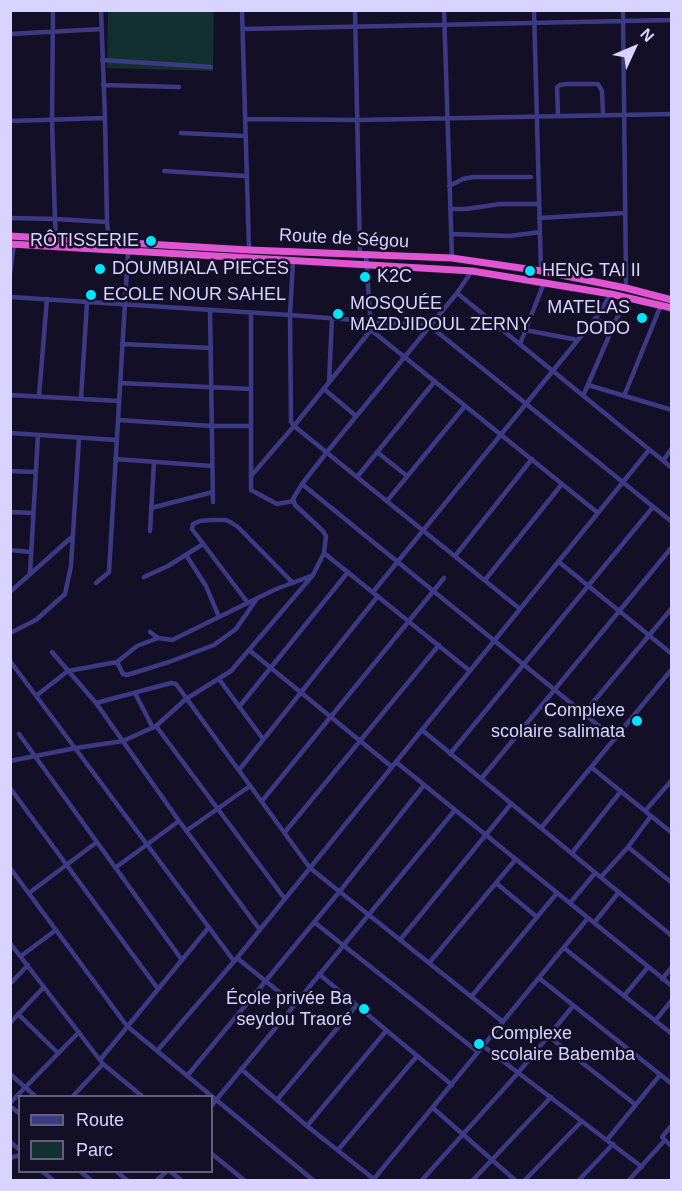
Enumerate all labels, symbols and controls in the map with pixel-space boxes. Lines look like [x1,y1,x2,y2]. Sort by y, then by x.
north arrow [604,18,664,78]
text: N [637,25,657,45]
street label: Route de Ségou [278,225,410,253]
place label: RÔTISSERIE [30,230,139,252]
marker: RÔTISSERIE [144,234,158,248]
place label: DOUMBIALA PIECES [112,258,289,280]
place label: HENG TAI II [542,260,641,282]
marker: DOUMBIALA PIECES [93,262,107,276]
marker: HENG TAI II [523,264,537,278]
place label: K2C [377,266,412,288]
marker: K2C [358,270,372,284]
place label: ECOLE NOUR SAHEL [103,284,286,306]
marker: ECOLE NOUR SAHEL [84,288,98,302]
place label: MOSQUÉE MAZDJIDOUL ZERNY [350,293,531,336]
place label: MATELAS DODO [547,297,630,340]
marker: MOSQUÉE MAZDJIDOUL ZERNY [331,307,345,321]
marker: MATELAS DODO [635,311,649,325]
place label: Complexe scolaire salimata [491,700,625,742]
marker: Complexe scolaire salimata [630,714,644,728]
place label: École privée Ba seydou Traoré [226,988,352,1030]
marker: École privée Ba seydou Traoré [357,1002,371,1016]
place label: Complexe scolaire Babemba [491,1023,635,1066]
marker: Complexe scolaire Babemba [472,1037,486,1051]
legend [18,1095,213,1173]
text: Route [76,1110,124,1130]
text: Parc [76,1140,113,1160]

